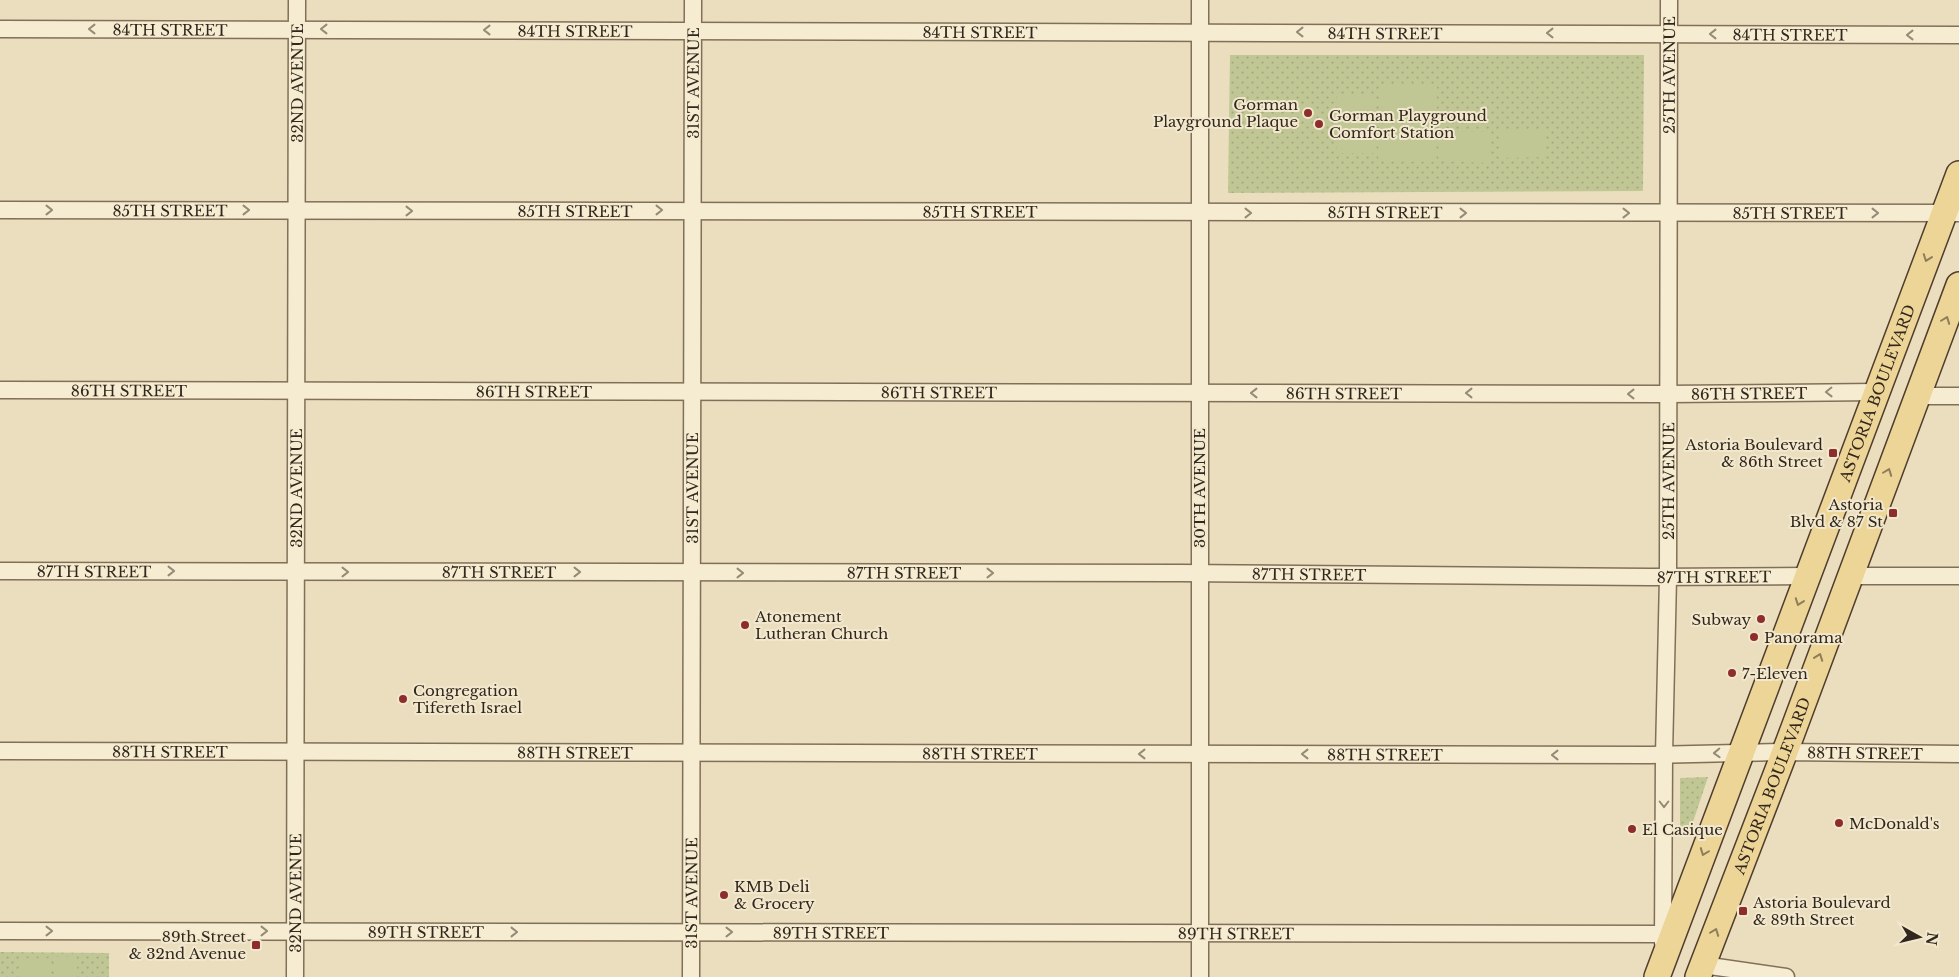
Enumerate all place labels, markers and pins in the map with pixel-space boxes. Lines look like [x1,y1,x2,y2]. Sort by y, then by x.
place label: Gorman Playground Plaque [1153,95,1298,131]
place label: Gorman Playground Comfort Station [1329,106,1487,142]
marker: Gorman Playground Plaque [1302,107,1314,119]
marker: Gorman Playground Comfort Station [1313,118,1325,130]
place label: Astoria Boulevard & 86th Street [1684,435,1823,471]
marker: Astoria Boulevard & 86th Street [1827,447,1839,459]
place label: Astoria Blvd & 87 St [1790,495,1884,531]
marker: Astoria Blvd & 87 St [1887,507,1899,519]
place label: Atonement Lutheran Church [754,607,888,643]
place label: Subway [1692,610,1751,629]
marker: Subway [1755,613,1767,625]
marker: Atonement Lutheran Church [739,619,751,631]
place label: Panorama [1764,628,1843,647]
marker: Panorama [1748,631,1760,643]
place label: 7-Eleven [1742,664,1808,683]
marker: 7-Eleven [1726,667,1738,679]
place label: Congregation Tifereth Israel [413,681,522,717]
marker: Congregation Tifereth Israel [397,693,409,705]
place label: McDonald's [1849,814,1940,833]
marker: McDonald's [1833,817,1845,829]
place label: El Casique [1642,820,1723,839]
marker: El Casique [1626,823,1638,835]
place label: KMB Deli & Grocery [734,877,815,913]
marker: KMB Deli & Grocery [718,889,730,901]
place label: Astoria Boulevard & 89th Street [1752,893,1891,929]
marker: Astoria Boulevard & 89th Street [1737,905,1749,917]
place label: 89th Street & 32nd Avenue [129,927,246,963]
marker: 89th Street & 32nd Avenue [250,939,262,951]

